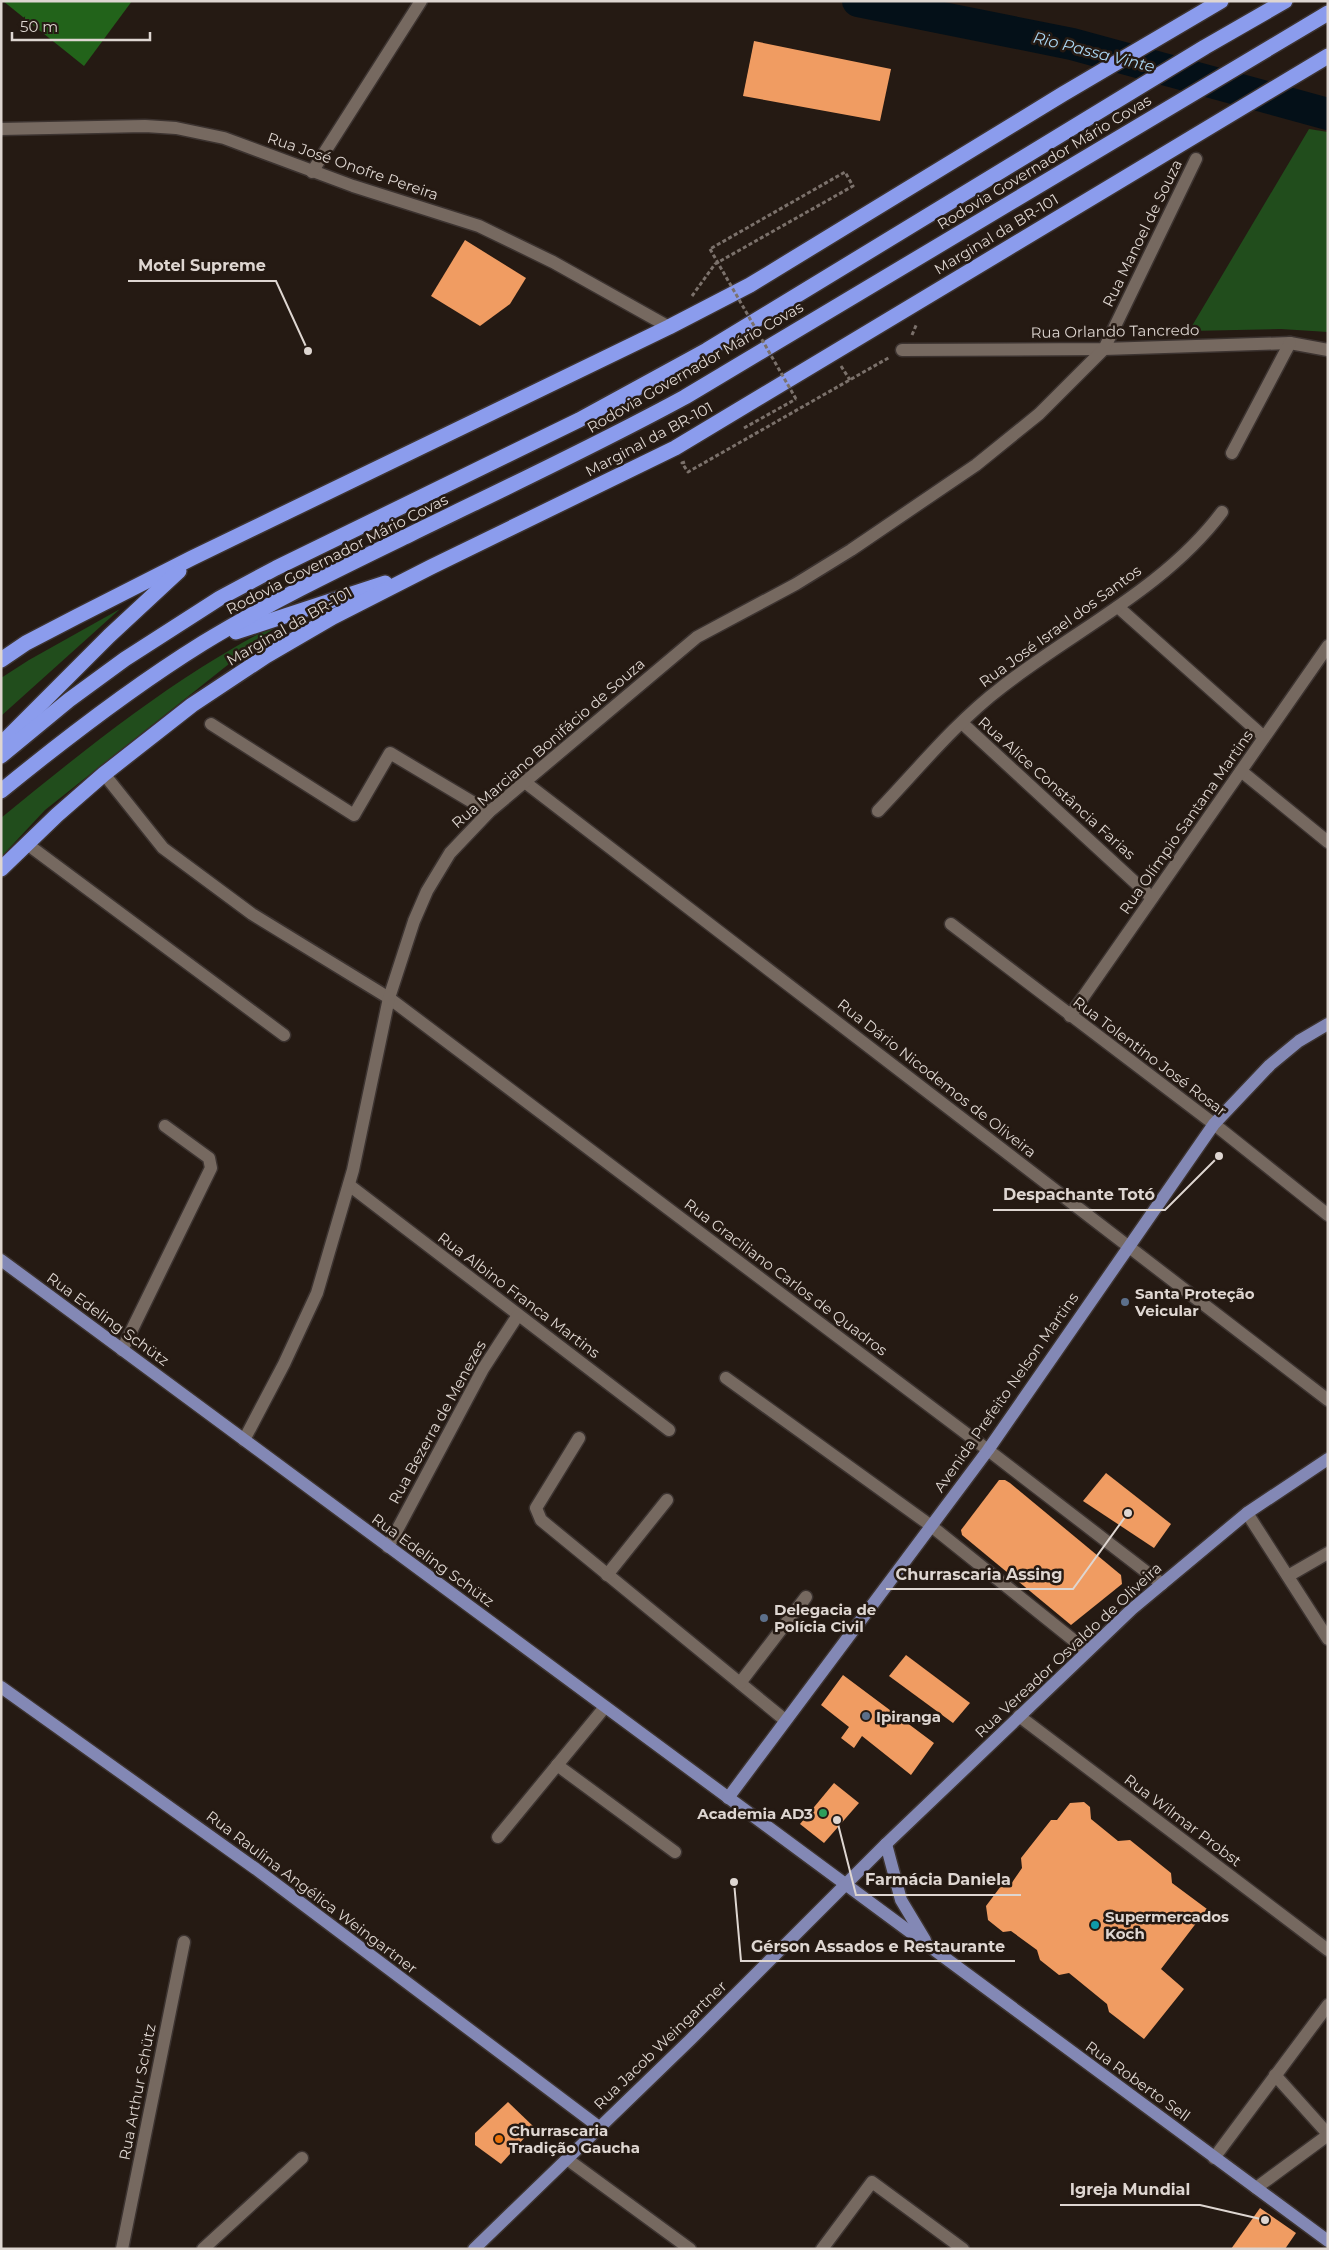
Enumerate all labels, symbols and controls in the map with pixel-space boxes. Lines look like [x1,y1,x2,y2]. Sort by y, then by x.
scale bar [12,10,150,42]
text: 50 m [20,17,58,36]
water label: Rio Passa Vinte [1031,28,1157,76]
street label: Rodovia Governador Mário Covas [933,90,1155,234]
street label: Rua José Onofre Pereira [265,128,441,204]
street label: Rua Manoel de Souza [1098,156,1186,310]
street label: Marginal da BR-101 [930,189,1062,279]
callout: Motel Supreme [128,250,276,281]
text: Motel Supreme [138,256,266,275]
street label: Rodovia Governador Mário Covas [583,297,807,437]
street label: Rua Orlando Tancredo [1030,320,1200,342]
street label: Marginal da BR-101 [582,397,716,481]
street label: Rodovia Governador Mário Covas [223,490,451,618]
street label: Rua José Israel dos Santos [975,561,1145,691]
street label: Marginal da BR-101 [223,582,355,670]
street label: Rua Marciano Bonifácio de Souza [447,654,649,832]
street label: Rua Alice Constância Farias [974,712,1140,864]
street label: Rua Olímpio Santana Martins [1115,726,1257,918]
street label: Rua Tolentino José Rosar [1069,992,1231,1120]
street label: Rua Dário Nicodemos de Oliveira [834,994,1040,1162]
callout: Despachante Totó [993,1179,1165,1210]
text: Despachante Totó [1003,1185,1155,1204]
street label: Rua Graciliano Carlos de Quadros [681,1194,891,1360]
street label: Rua Albino Franca Martins [434,1228,604,1362]
street label: Rua Edeling Schütz [43,1268,173,1370]
place label: Santa Proteção Veicular [1134,1284,1255,1320]
street label: Avenida Prefeito Nelson Martins [929,1288,1083,1496]
marker: Santa Proteção Veicular [1119,1296,1131,1308]
street label: Rua Bezerra de Menezes [384,1337,490,1507]
street label: Rua Edeling Schütz [368,1509,498,1611]
callout: Churrascaria Assing [886,1558,1073,1589]
street label: Rua Vereador Osvaldo de Oliveira [971,1558,1165,1742]
text: Churrascaria Assing [896,1565,1062,1584]
place label: Delegacia de Polícia Civil [774,1600,876,1636]
marker: Delegacia de Polícia Civil [758,1612,770,1624]
place label: Ipiranga [876,1707,941,1726]
marker: Ipiranga [860,1710,872,1722]
street label: Rua Wilmar Probst [1121,1770,1245,1870]
place label: Academia AD3 [696,1804,813,1823]
street label: Rua Raulina Angélica Weingartner [203,1806,421,1978]
marker: Academia AD3 [817,1807,829,1819]
callout: Farmácia Daniela [856,1864,1021,1895]
text: Farmácia Daniela [865,1870,1011,1889]
place label: Supermercados Koch [1105,1907,1229,1943]
marker: Supermercados Koch [1089,1919,1101,1931]
callout: Gérson Assados e Restaurante [741,1930,1015,1961]
text: Gérson Assados e Restaurante [751,1937,1005,1956]
street label: Rua Jacob Weingartner [590,1976,730,2114]
street label: Rua Arthur Schütz [114,2022,160,2162]
street label: Rua Roberto Sell [1082,2037,1194,2125]
place label: Churrascaria Tradição Gaucha [509,2121,640,2157]
marker: Churrascaria Tradição Gaucha [493,2133,505,2145]
callout: Igreja Mundial [1060,2174,1200,2205]
text: Igreja Mundial [1070,2180,1190,2199]

